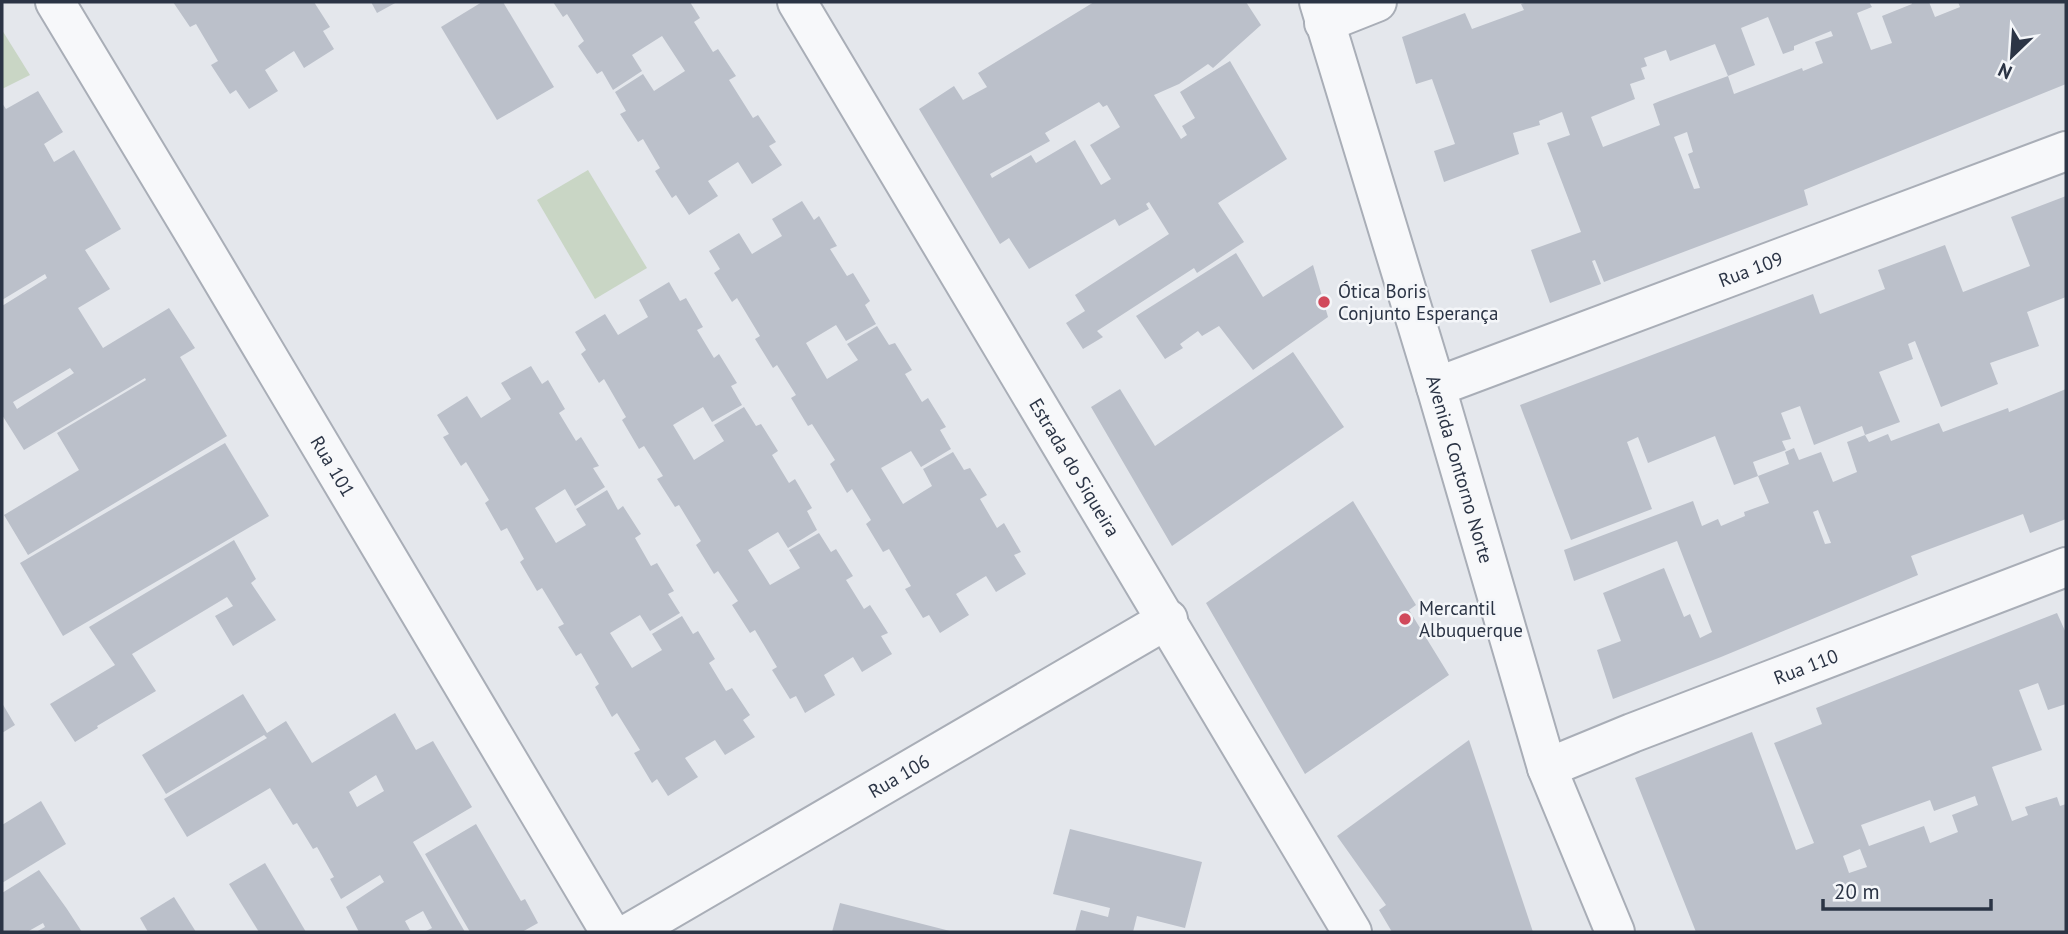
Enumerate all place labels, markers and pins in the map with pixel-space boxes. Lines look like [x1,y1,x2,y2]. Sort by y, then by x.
place label: Ótica Boris Conjunto Esperança [1338,279,1498,325]
marker: Ótica Boris Conjunto Esperança [1316,294,1332,310]
place label: Mercantil Albuquerque [1419,596,1523,642]
marker: Mercantil Albuquerque [1397,611,1413,627]

